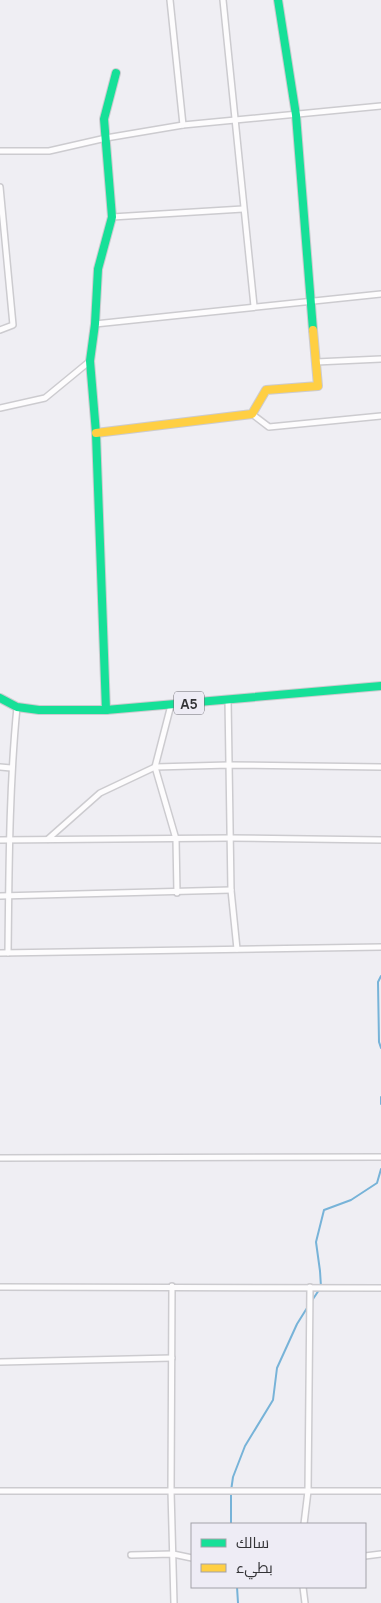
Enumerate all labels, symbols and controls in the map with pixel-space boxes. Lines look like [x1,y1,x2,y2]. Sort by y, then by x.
road number: A5 [174,691,204,714]
legend [191,1523,366,1588]
text: سالك [236,1532,269,1553]
text: بطيء [236,1557,273,1580]

